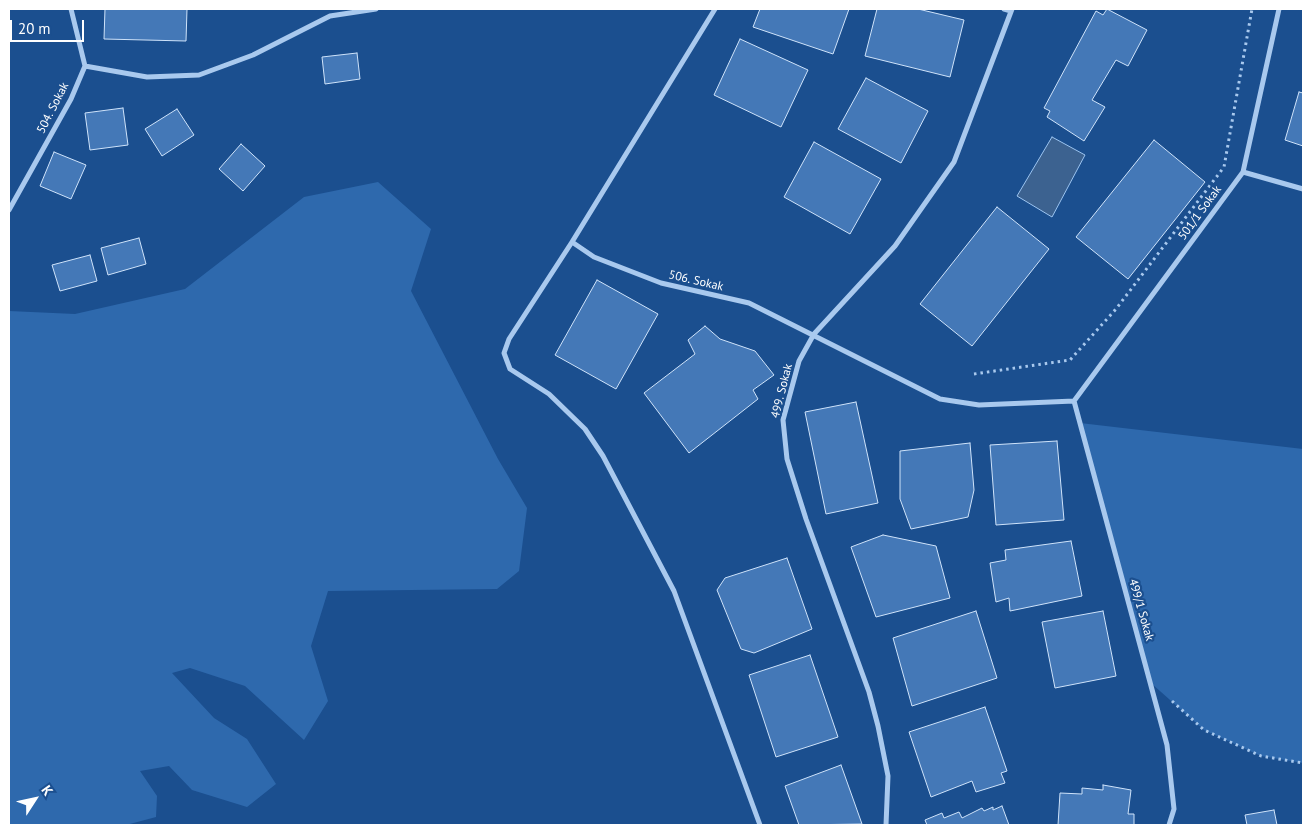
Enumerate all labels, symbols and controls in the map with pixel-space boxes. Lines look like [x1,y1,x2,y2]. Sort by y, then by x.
scale bar [12,10,86,42]
text: 20 m [18,19,51,38]
street label: 504. Sokak [34,80,72,136]
street label: 501/1 Sokak [1175,183,1225,243]
street label: 506. Sokak [667,268,725,294]
street label: 499. Sokak [768,362,796,420]
street label: 499/1 Sokak [1125,577,1157,643]
north arrow [10,774,60,824]
text: K [37,782,57,799]

